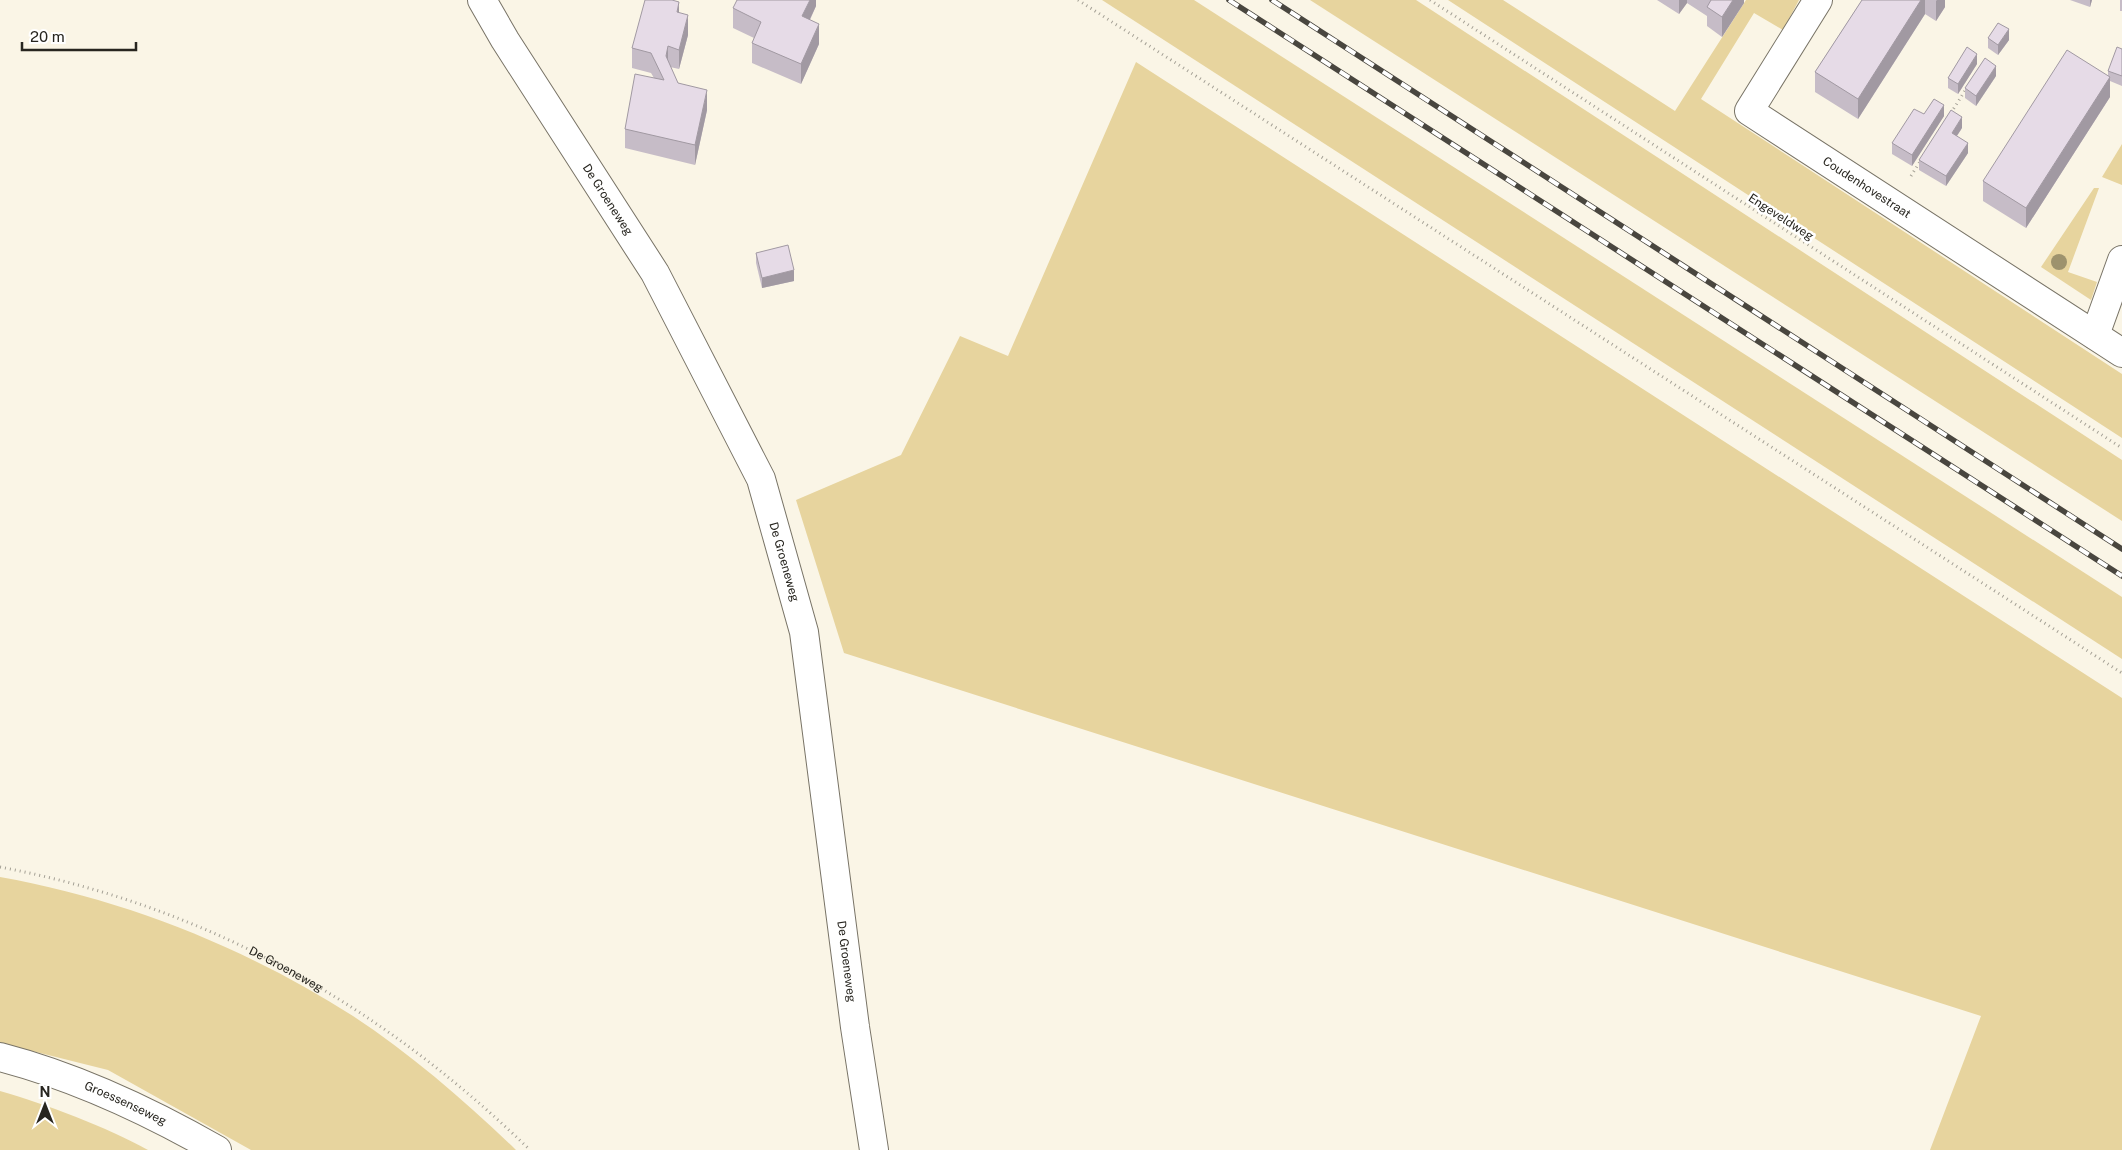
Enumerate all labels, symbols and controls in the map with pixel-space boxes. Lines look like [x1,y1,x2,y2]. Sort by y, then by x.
scale bar [22,20,136,52]
text: 20 m [30,28,65,45]
street label: Coudenhovestraat [1820,154,1914,221]
street label: De Groeneweg [580,161,636,238]
street label: Engeveldweg [1746,191,1816,243]
street label: De Groeneweg [766,520,802,603]
street label: De Groeneweg [834,920,859,1003]
street label: De Groeneweg [247,944,326,995]
street label: Groessenseweg [82,1079,169,1128]
north arrow [20,1080,70,1130]
text: N [40,1084,50,1100]

